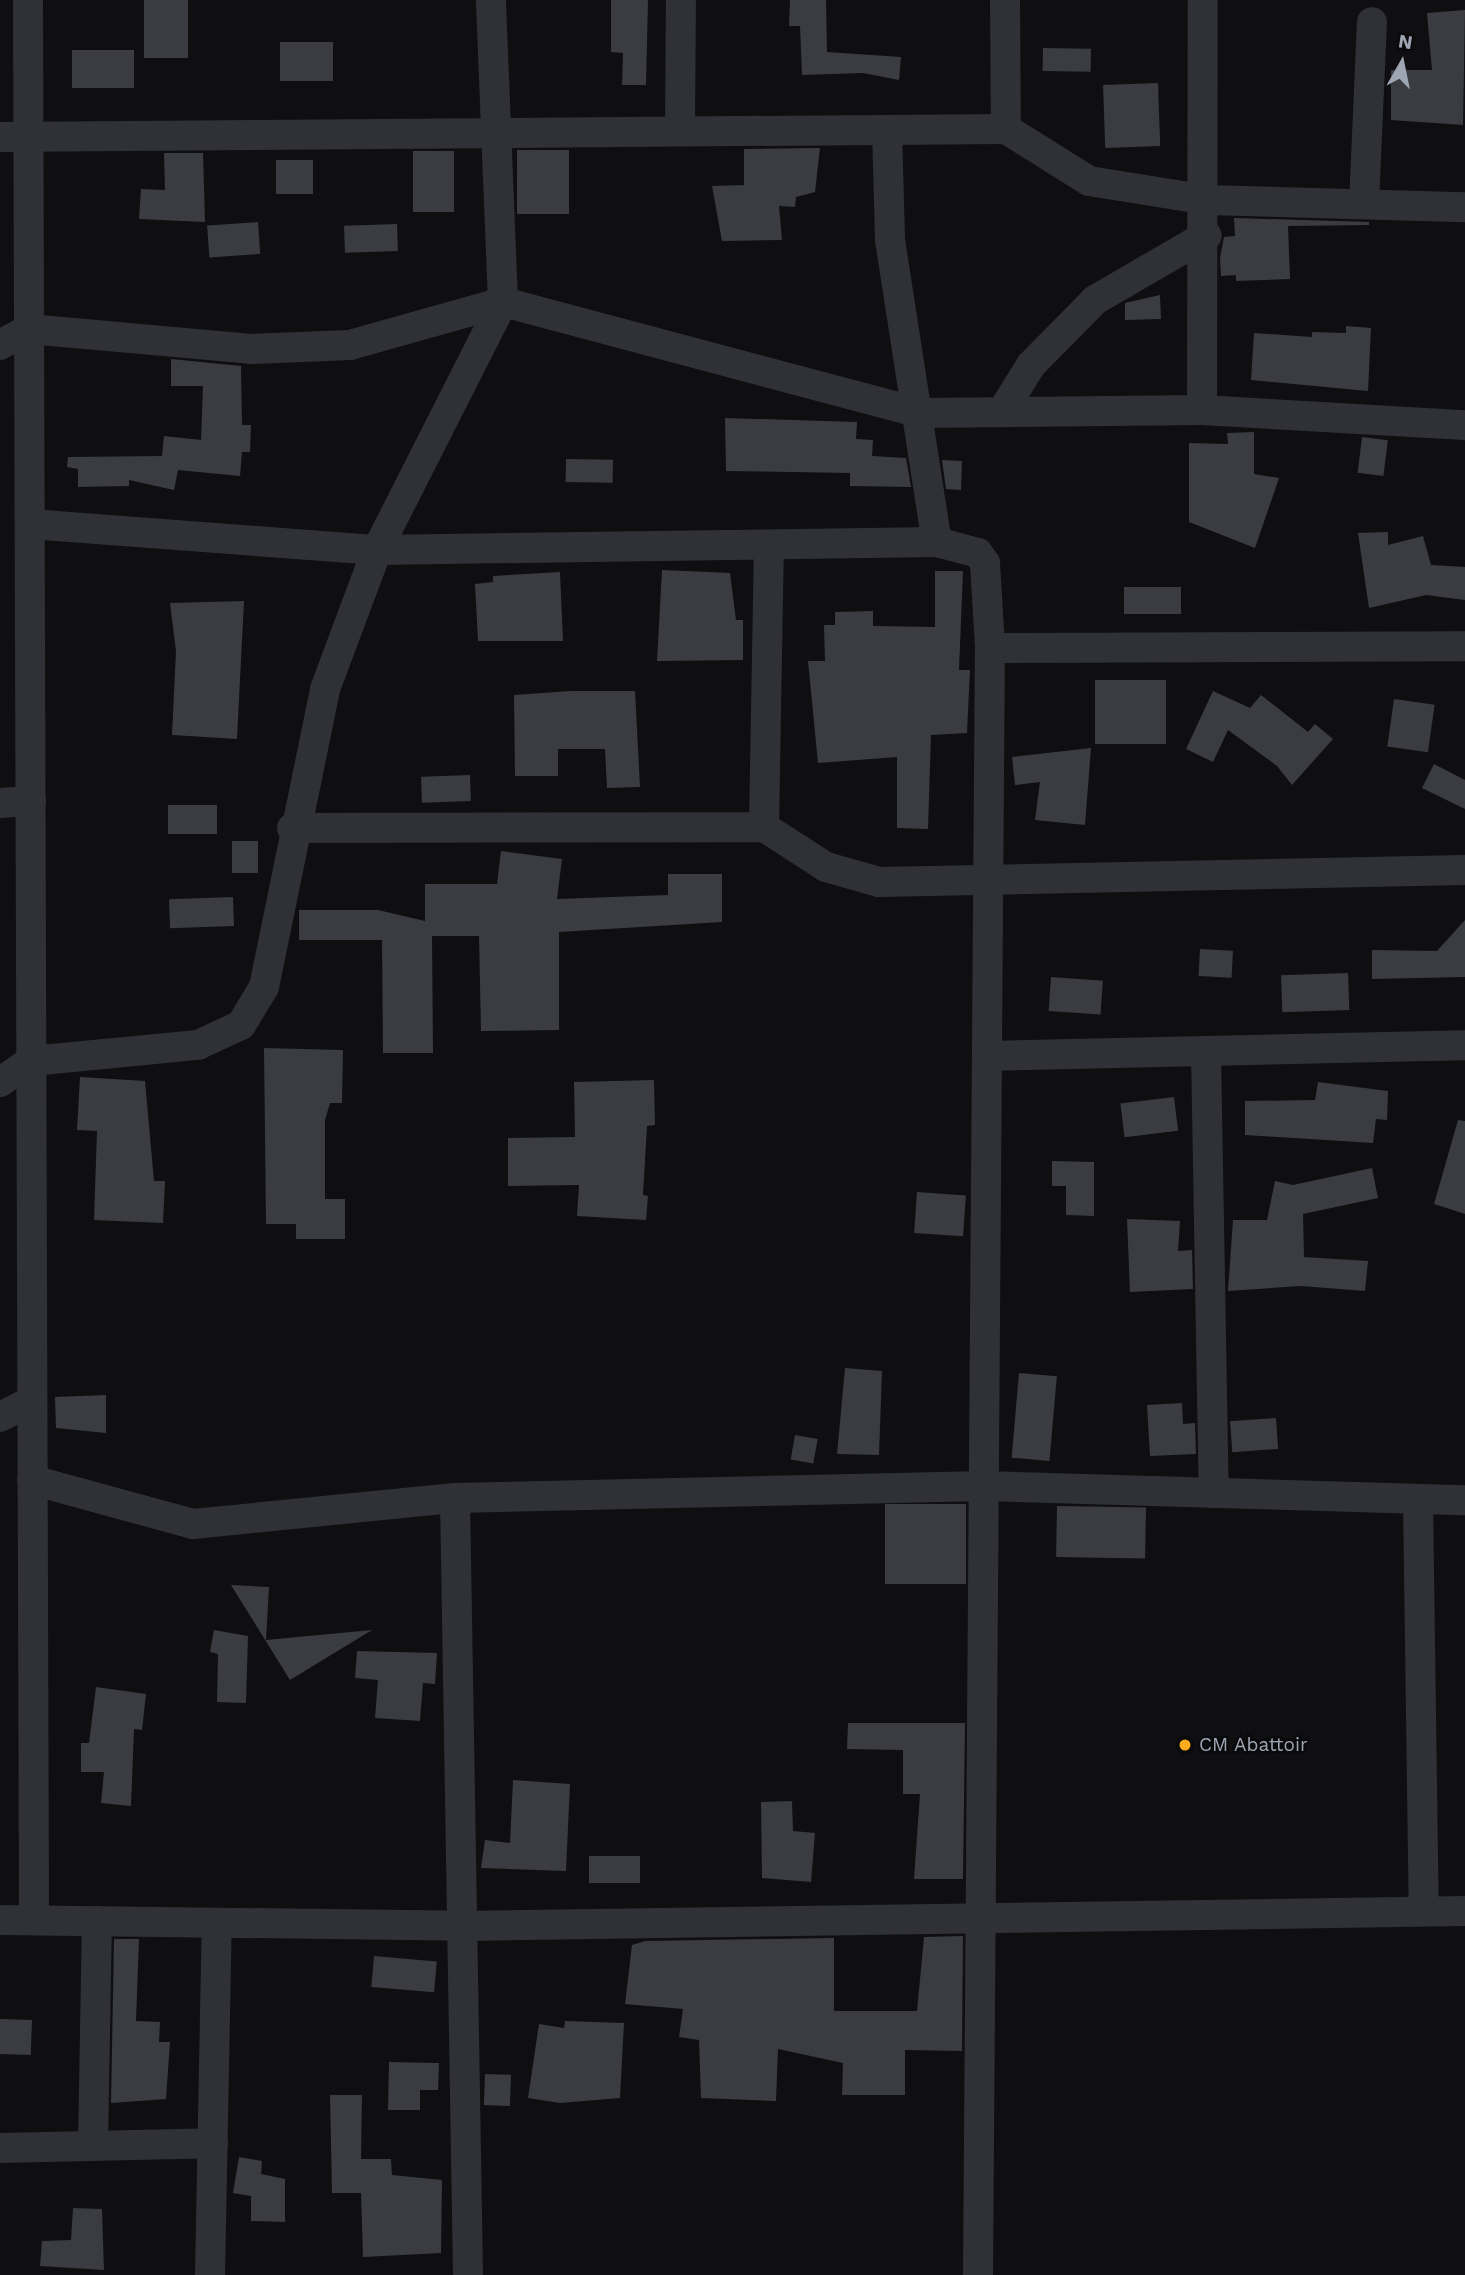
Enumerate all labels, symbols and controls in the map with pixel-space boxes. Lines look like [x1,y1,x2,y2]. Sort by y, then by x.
north arrow [1367,28,1437,98]
text: N [1397,29,1414,54]
place label: CM Abattoir [1199,1734,1308,1756]
marker: CM Abattoir [1177,1737,1193,1753]

